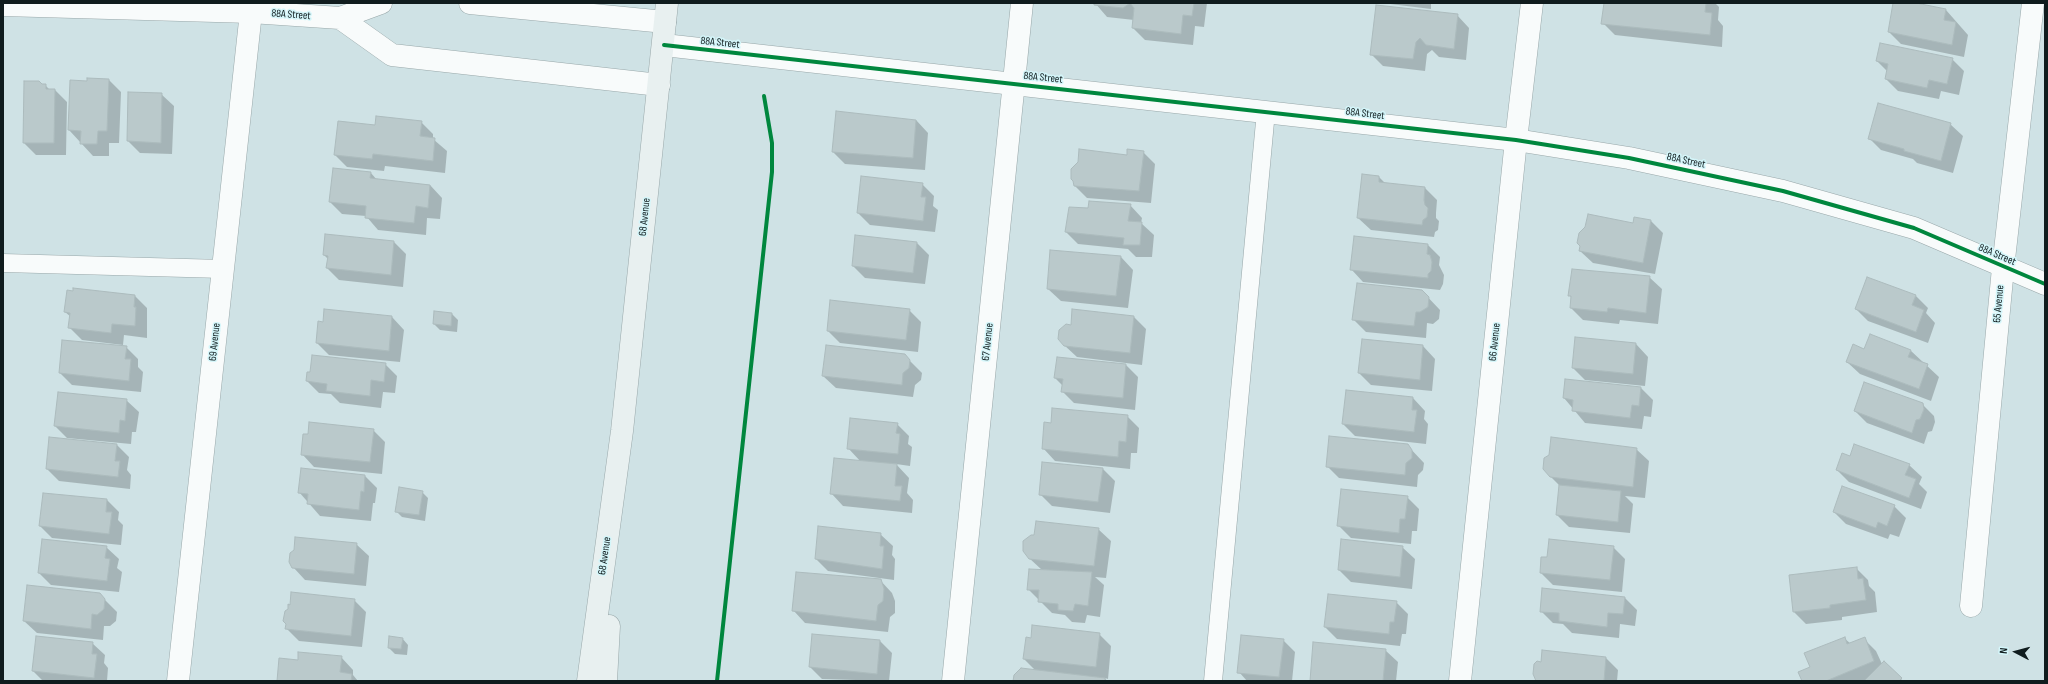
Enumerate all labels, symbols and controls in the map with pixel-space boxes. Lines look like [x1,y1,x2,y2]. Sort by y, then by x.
street label: 88A Street [271,7,311,23]
street label: 88A Street [700,34,740,52]
street label: 88A Street [1023,69,1063,87]
street label: 88A Street [1345,105,1385,123]
street label: 88A Street [1665,150,1707,172]
street label: 68 Avenue [636,197,654,237]
street label: 88A Street [1976,241,2018,269]
street label: 65 Avenue [1991,285,2007,323]
street label: 69 Avenue [206,322,224,362]
street label: 67 Avenue [979,322,997,362]
street label: 66 Avenue [1486,322,1504,362]
street label: 68 Avenue [596,536,614,576]
north arrow [1996,632,2036,672]
text: N [1997,647,2010,654]

